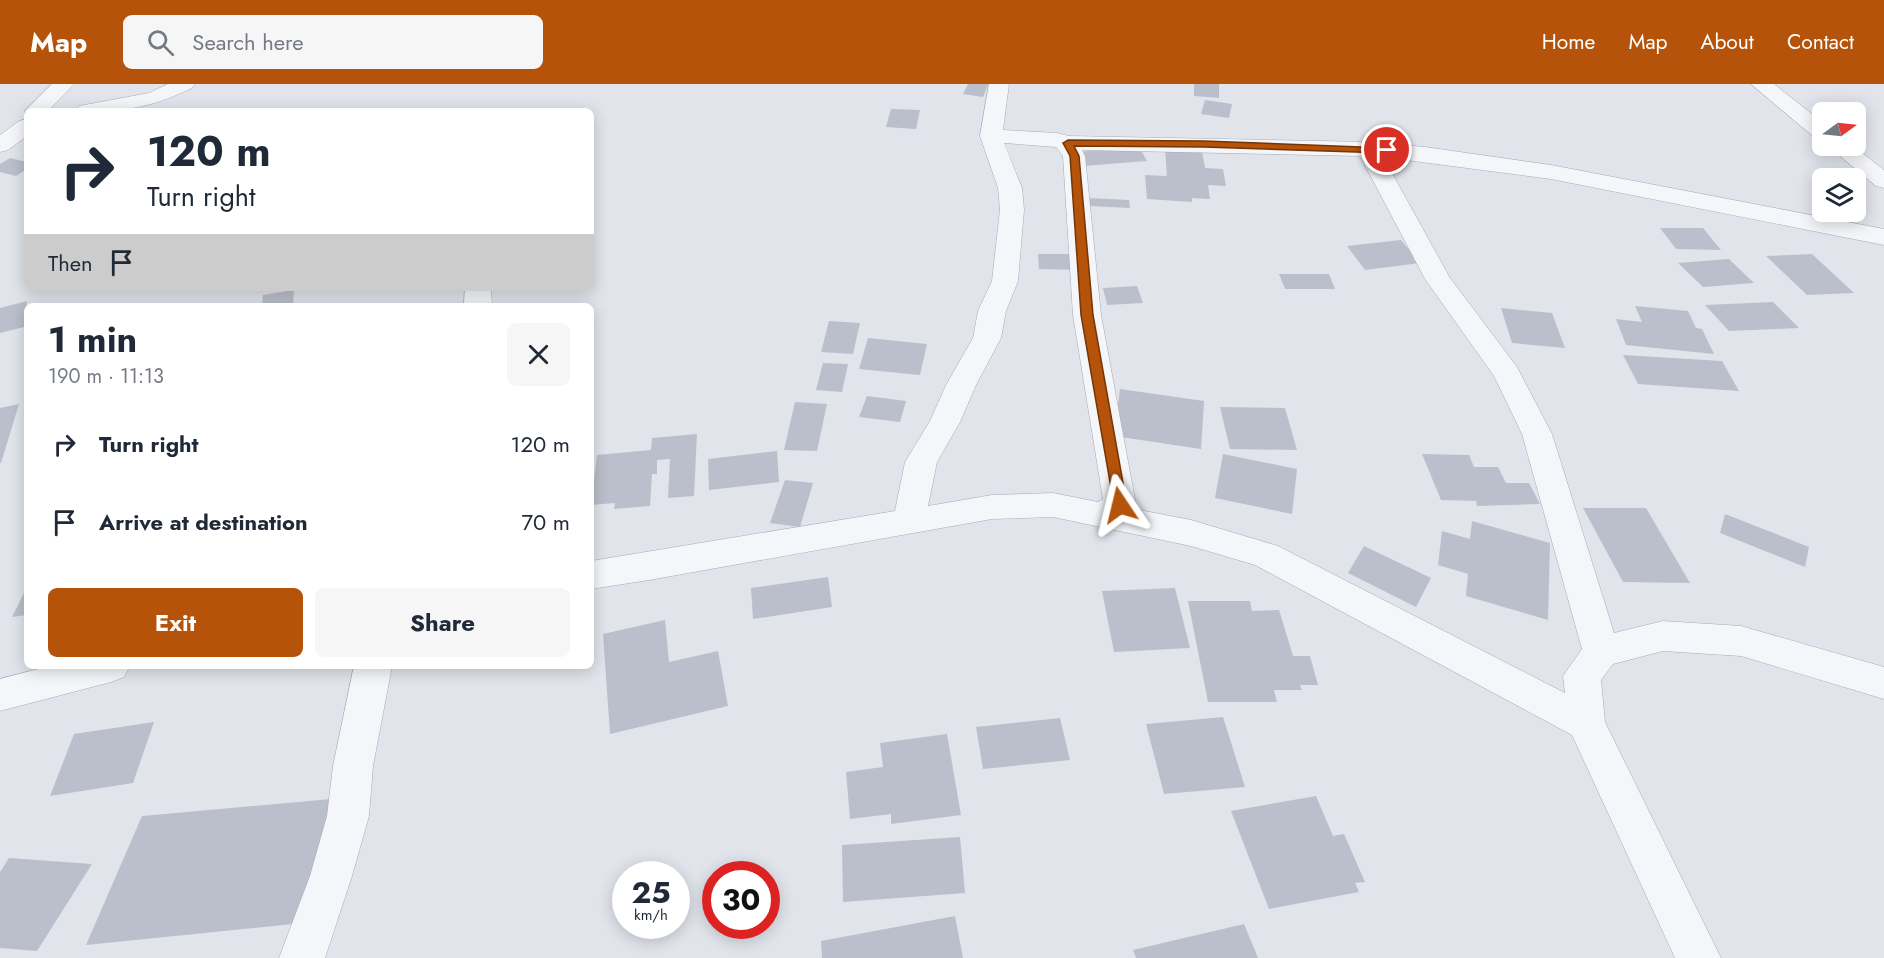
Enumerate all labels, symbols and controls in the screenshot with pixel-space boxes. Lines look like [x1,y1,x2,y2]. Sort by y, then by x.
search box [123,15,543,69]
text: Map [30,22,87,63]
icon: search [144,26,177,59]
text: Search here [192,26,304,58]
text: Home [1542,27,1595,57]
text: Map [1628,27,1668,57]
text: About [1701,27,1754,57]
text: Contact [1787,27,1854,57]
north arrow [1812,102,1866,156]
map controls [1812,102,1866,222]
text: 120 m [147,121,271,182]
pin [1361,124,1412,175]
icon: right [48,132,126,210]
icon: arrive [1370,133,1403,166]
button: layers [1812,168,1866,222]
text: Turn right [147,177,255,216]
icon: arrive [105,246,138,279]
text: Then [48,247,93,279]
text: 1 min [48,313,137,365]
button: close [507,323,570,386]
text: 190 m · 11:13 [48,362,164,391]
icon: right [48,428,81,461]
text: Turn right [99,428,199,460]
text: 120 m [511,428,570,460]
position arrow [1088,473,1152,537]
icon: arrive [48,506,81,539]
text: Arrive at destination [99,506,308,538]
text: 70 m [521,506,570,538]
button: Exit [48,588,303,657]
button: Share [315,588,570,657]
speed limit sign: 30 [702,861,780,939]
text: 25 [631,871,671,914]
text: km/h [634,904,668,926]

